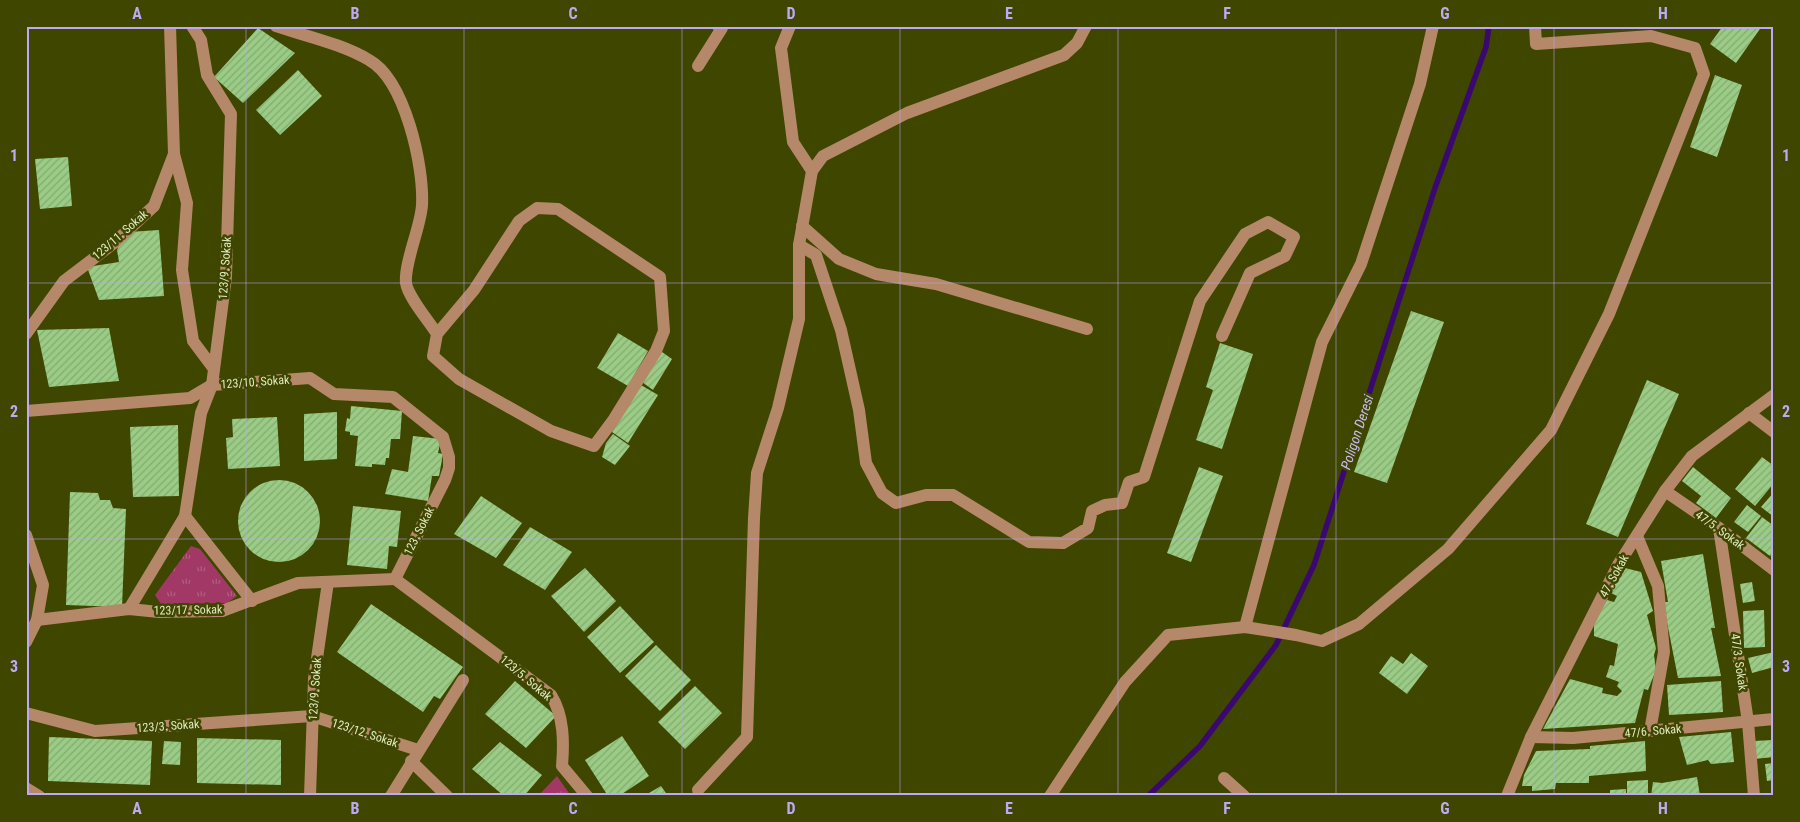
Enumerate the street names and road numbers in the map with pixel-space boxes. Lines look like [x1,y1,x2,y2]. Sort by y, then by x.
street label: 123/11. Sokak [89,207,151,263]
street label: 123/9. Sokak [216,236,234,300]
street label: 123/10. Sokak [220,373,290,391]
street label: 123. Sokak [401,504,437,558]
street label: 47/5. Sokak [1693,508,1748,553]
street label: 47. Sokak [1597,552,1632,600]
street label: 123/17. Sokak [153,602,223,618]
street label: 47/3. Sokak [1728,633,1750,692]
street label: 123/5. Sokak [497,652,555,704]
street label: 123/9. Sokak [306,657,324,721]
street label: 123/12. Sokak [330,716,400,750]
street label: 123/3. Sokak [136,717,200,735]
street label: 47/6. Sokak [1624,721,1683,740]

